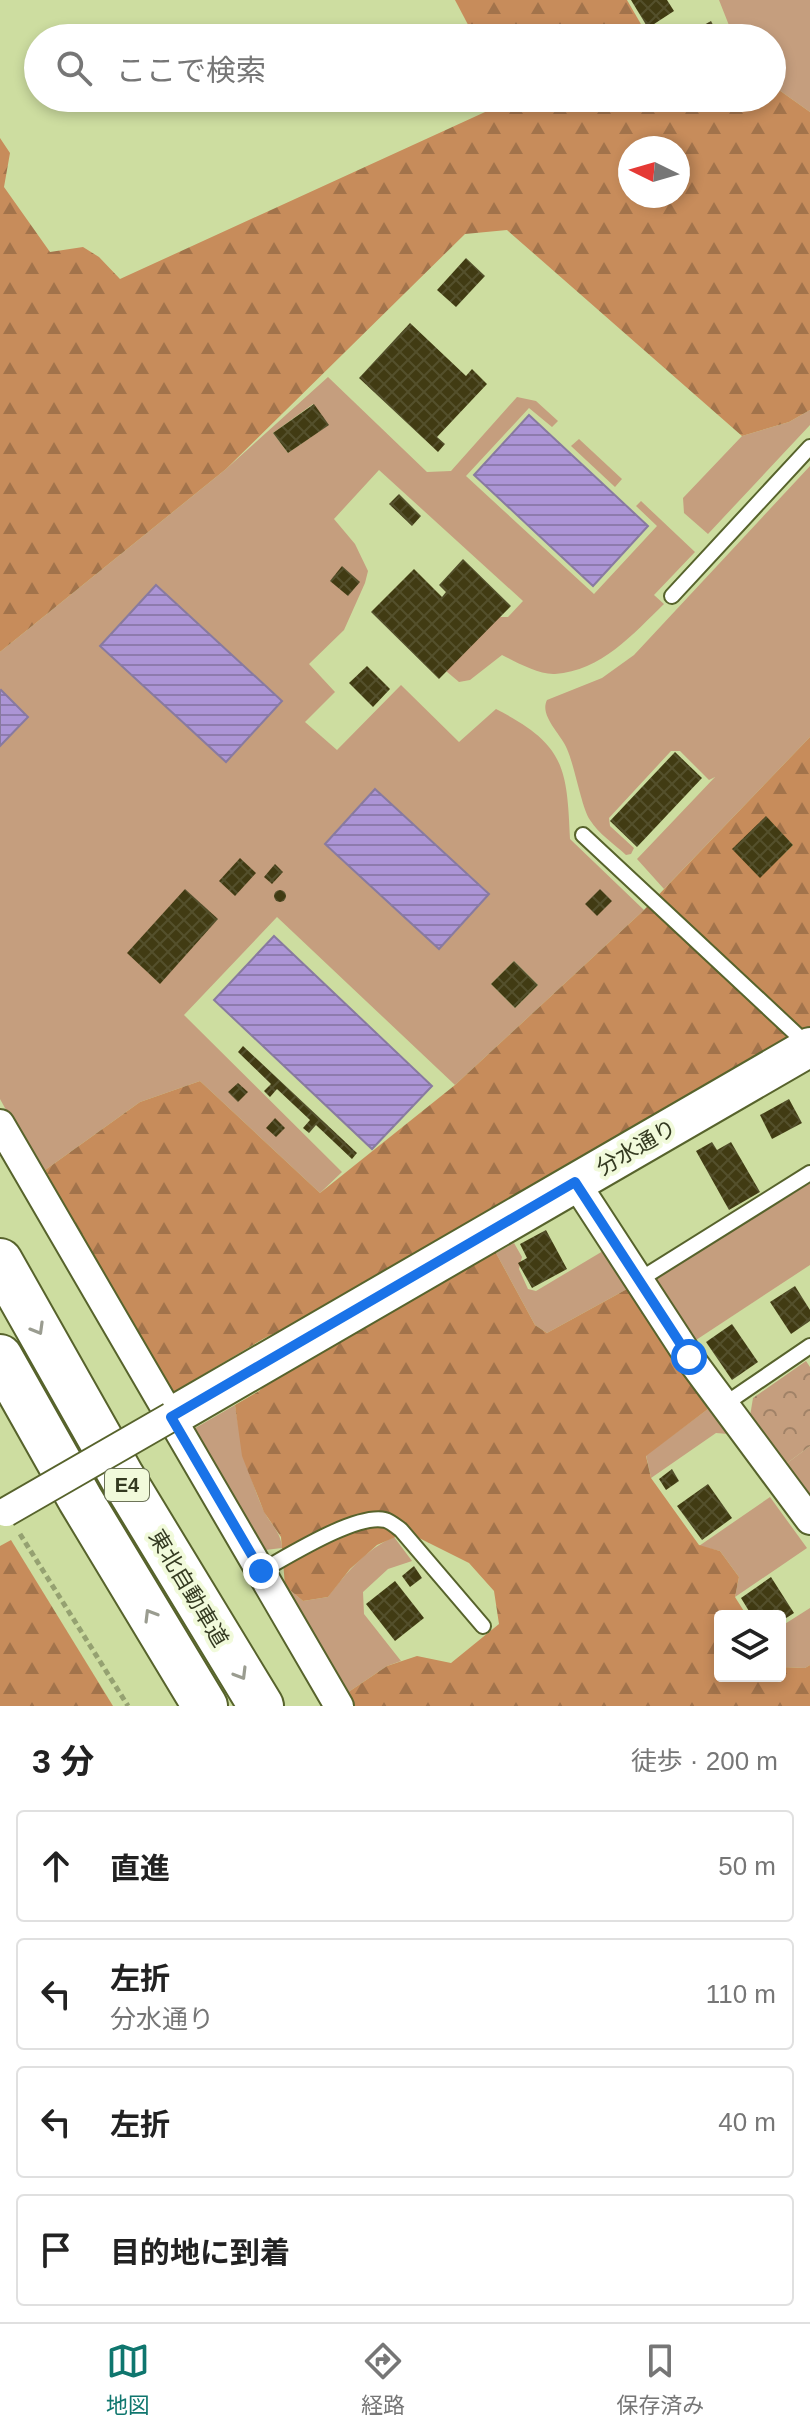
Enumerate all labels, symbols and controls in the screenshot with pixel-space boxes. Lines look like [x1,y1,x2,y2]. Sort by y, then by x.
search box [24,24,786,112]
icon: search [52,46,96,90]
text: ここで検索 [116,54,266,87]
north arrow [618,136,690,208]
street label: 分水通り [592,1115,681,1180]
one-way arrow [29,1321,44,1335]
route start [671,1339,707,1375]
road number: E4 [105,1469,149,1501]
street label: 東北自動車道 [144,1525,233,1651]
route end [243,1553,279,1589]
one-way arrow [145,1609,160,1624]
map controls [714,1610,786,1682]
button: layers [714,1610,786,1682]
one-way arrow [231,1665,247,1680]
text: 3 分 [32,1742,94,1780]
text: 徒歩 · 200 m [631,1746,778,1776]
icon: ahead [34,1844,78,1888]
text: 50 m [718,1851,776,1881]
text: 直進 [110,1852,170,1885]
text: 左折 [110,1962,170,1995]
icon: left [34,1972,78,2016]
text: 110 m [706,1979,776,2009]
text: 分水通り [110,2004,214,2034]
icon: left [34,2100,78,2144]
text: 40 m [718,2107,776,2137]
text: 左折 [110,2108,170,2141]
icon: arrive [34,2228,78,2272]
text: 目的地に到着 [110,2236,290,2269]
tab: 地図 [106,2339,150,2419]
tab: 経路 [361,2339,405,2419]
tab: 保存済み [616,2339,704,2419]

